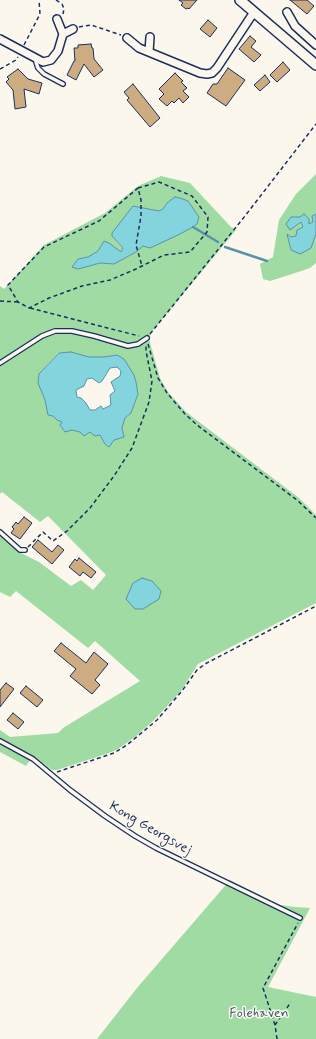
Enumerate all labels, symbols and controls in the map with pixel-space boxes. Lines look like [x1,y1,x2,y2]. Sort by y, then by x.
street label: Kong Georgsvej [106,799,194,859]
park label: Folehaven [229,1006,289,1022]

